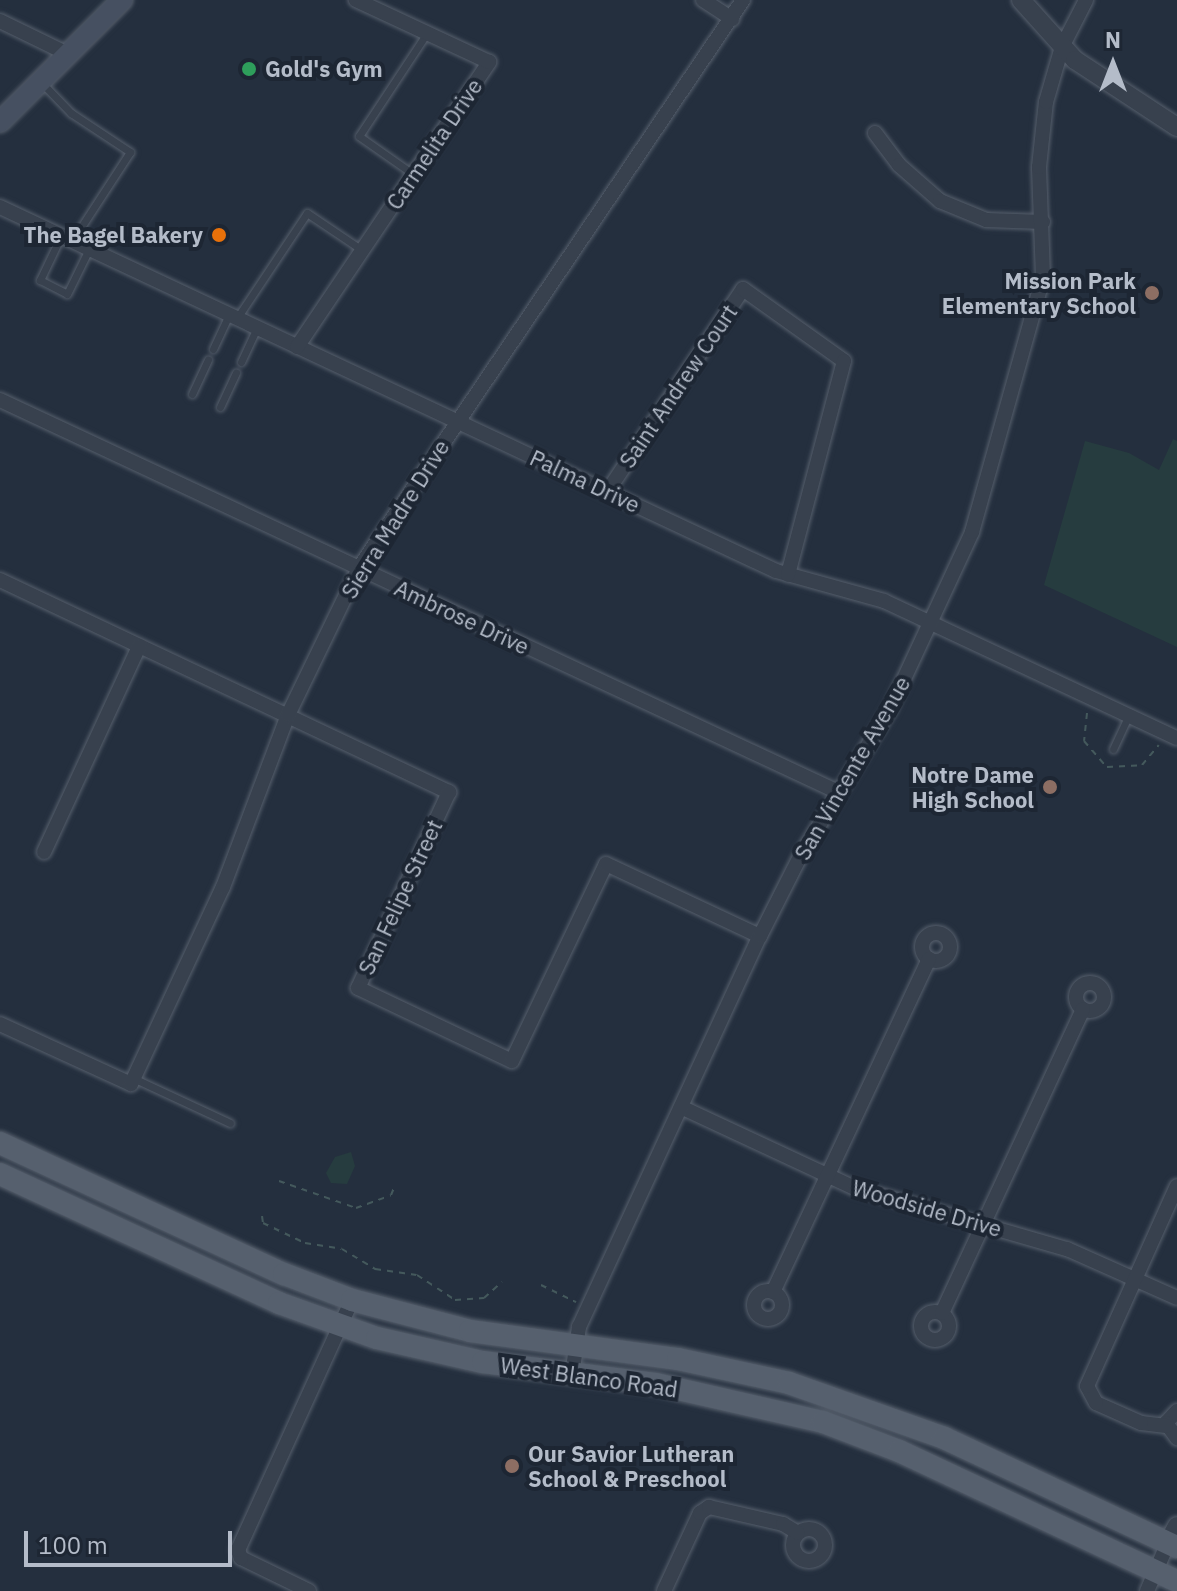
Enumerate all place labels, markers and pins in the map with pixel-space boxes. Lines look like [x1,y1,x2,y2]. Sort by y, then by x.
place label: Gold's Gym [265,56,383,82]
marker: Gold's Gym [240,60,258,78]
place label: The Bagel Bakery [24,222,203,248]
marker: The Bagel Bakery [210,226,228,244]
place label: Mission Park Elementary School [942,267,1136,318]
marker: Mission Park Elementary School [1143,284,1161,302]
place label: Notre Dame High School [911,761,1034,812]
marker: Notre Dame High School [1041,778,1059,796]
place label: Our Savior Lutheran School & Preschool [528,1440,734,1492]
marker: Our Savior Lutheran School & Preschool [503,1457,521,1475]

